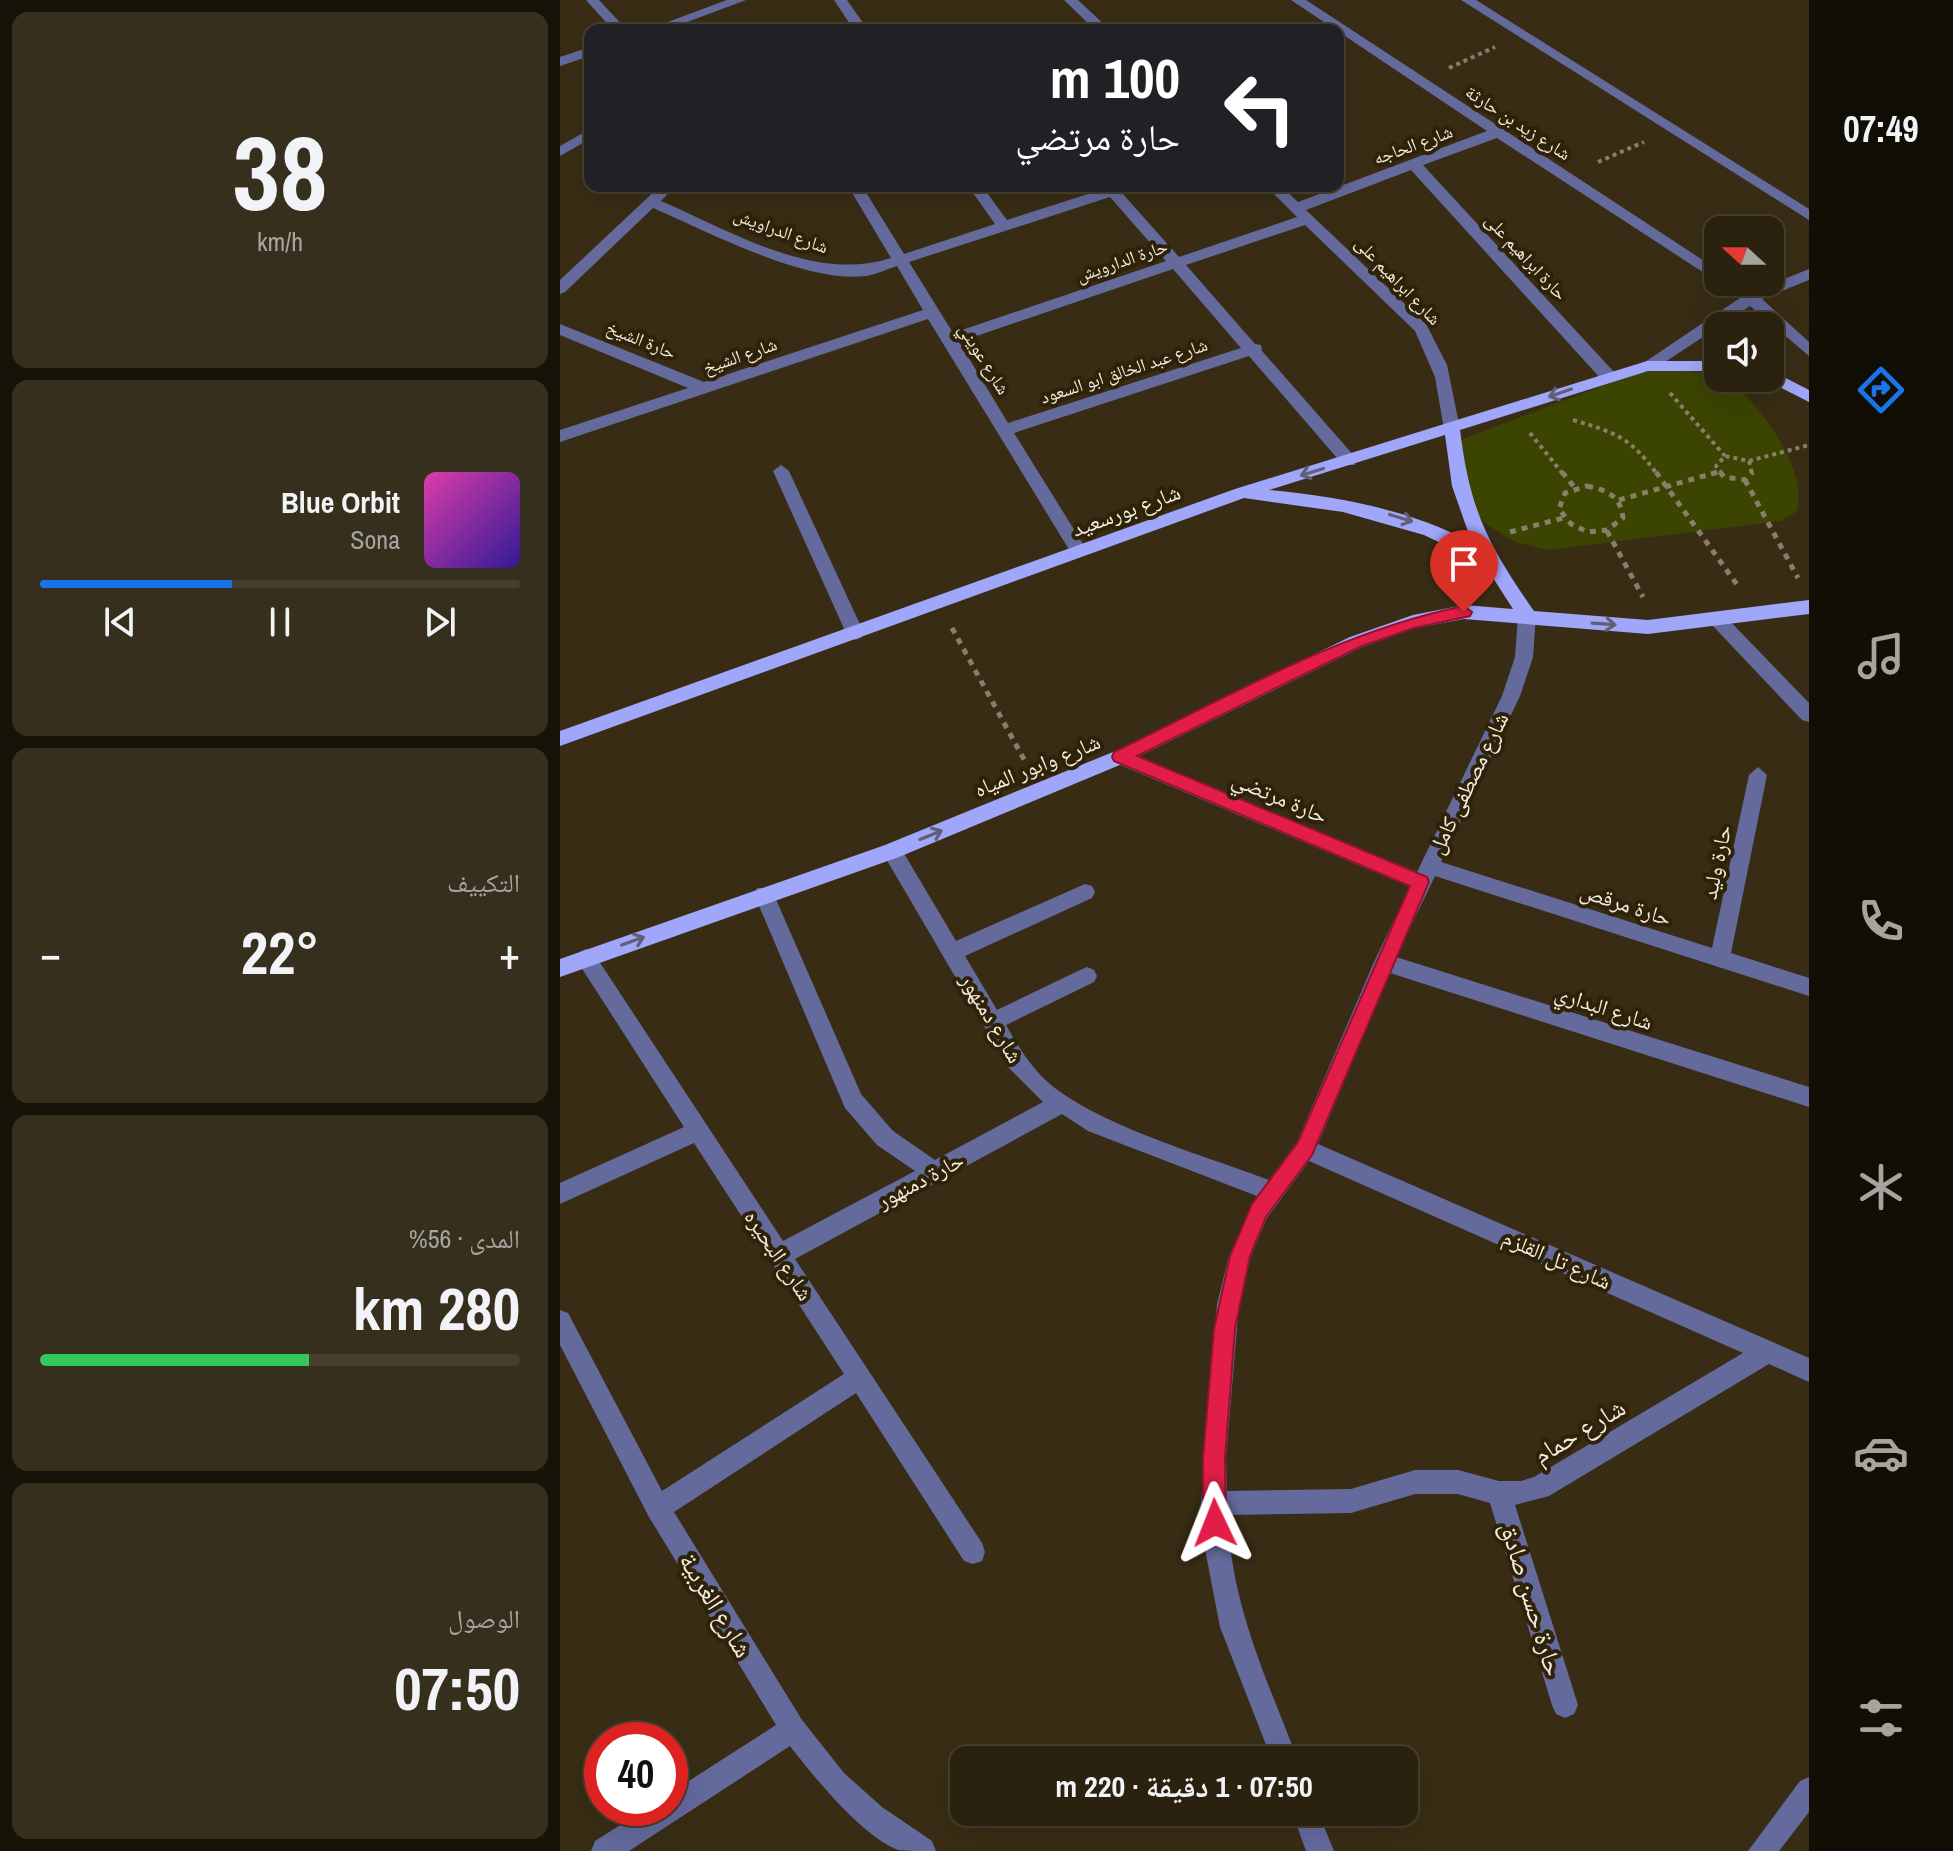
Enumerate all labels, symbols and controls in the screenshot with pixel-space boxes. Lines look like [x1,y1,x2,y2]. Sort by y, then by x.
text: 100 m [1050,40,1180,115]
icon: left [1208,56,1312,160]
street label: شارع زيد بن حارثة [1461,79,1576,166]
text: 38 [233,102,327,242]
text: 07:49 [1843,105,1919,153]
text: حارة مرتضي [1015,113,1180,161]
street label: شارع الحاجه [1370,119,1456,170]
street label: شارع الدراويش [730,202,832,259]
street label: حارة ابراهيم على [1480,208,1573,306]
north arrow [1704,216,1784,296]
map controls [1704,216,1784,392]
text: km/h [257,224,303,259]
street label: شارع ابراهيم على [1350,231,1447,330]
street label: حارة الدارويش [1073,233,1171,288]
button: sound [1704,312,1784,392]
street label: حارة الشيخ [603,314,680,365]
street label: شارع عويني [951,318,1016,400]
street label: شارع الشيخ [699,331,780,380]
street label: شارع عبد الخالق ابو السعود [1037,332,1211,409]
icon: directions [1853,362,1909,418]
one-way arrow [1548,386,1573,401]
one-way arrow [1300,465,1326,480]
street label: شارع بورسعيد [1067,476,1185,544]
text: Blue Orbit [281,482,400,522]
one-way arrow [1388,512,1413,527]
text: Sona [350,522,400,557]
pin [1430,530,1498,612]
icon: arrive [1442,542,1486,586]
icon: previous [98,600,142,644]
icon: pause [258,600,302,644]
icon: next [418,600,462,644]
one-way arrow [1590,617,1617,632]
icon: music [1853,628,1909,684]
street label: شارع مصطفى كامل [1421,707,1515,859]
street label: شارع وابور المياه [969,726,1105,804]
street label: حارة مرتضي [1227,764,1332,833]
street label: حارة وليد [1693,822,1739,902]
one-way arrow [918,826,943,841]
text: التكييف [447,865,520,900]
street label: حارة مرقص [1576,875,1676,933]
icon: phone [1853,893,1909,949]
text: 22° [241,912,319,993]
text: − [40,923,61,983]
text: + [499,923,520,983]
one-way arrow [621,933,645,947]
street label: شارع دمنهور [953,967,1031,1068]
street label: شارع البداري [1551,977,1657,1039]
street label: حارة دمنهور [870,1145,969,1216]
icon: climate [1853,1159,1909,1215]
street label: شارع البحيره [738,1204,820,1306]
text: المدى · 56% [409,1221,520,1256]
street label: شارع تل القلزم [1498,1222,1616,1296]
text: 280 km [353,1268,520,1349]
street label: شارع حمام [1526,1389,1632,1473]
icon: car [1853,1425,1909,1481]
position arrow [1173,1481,1257,1565]
street label: حارة حسن صادق [1492,1518,1572,1680]
street label: شارع الغربية [671,1546,761,1664]
text: الوصول [448,1601,520,1636]
text: 07:50 [394,1648,520,1729]
icon: filters [1853,1690,1909,1746]
speed limit sign: 40 [584,1722,688,1826]
text: 07:50 · 1 دقيقة · 220 m [1055,1766,1313,1806]

